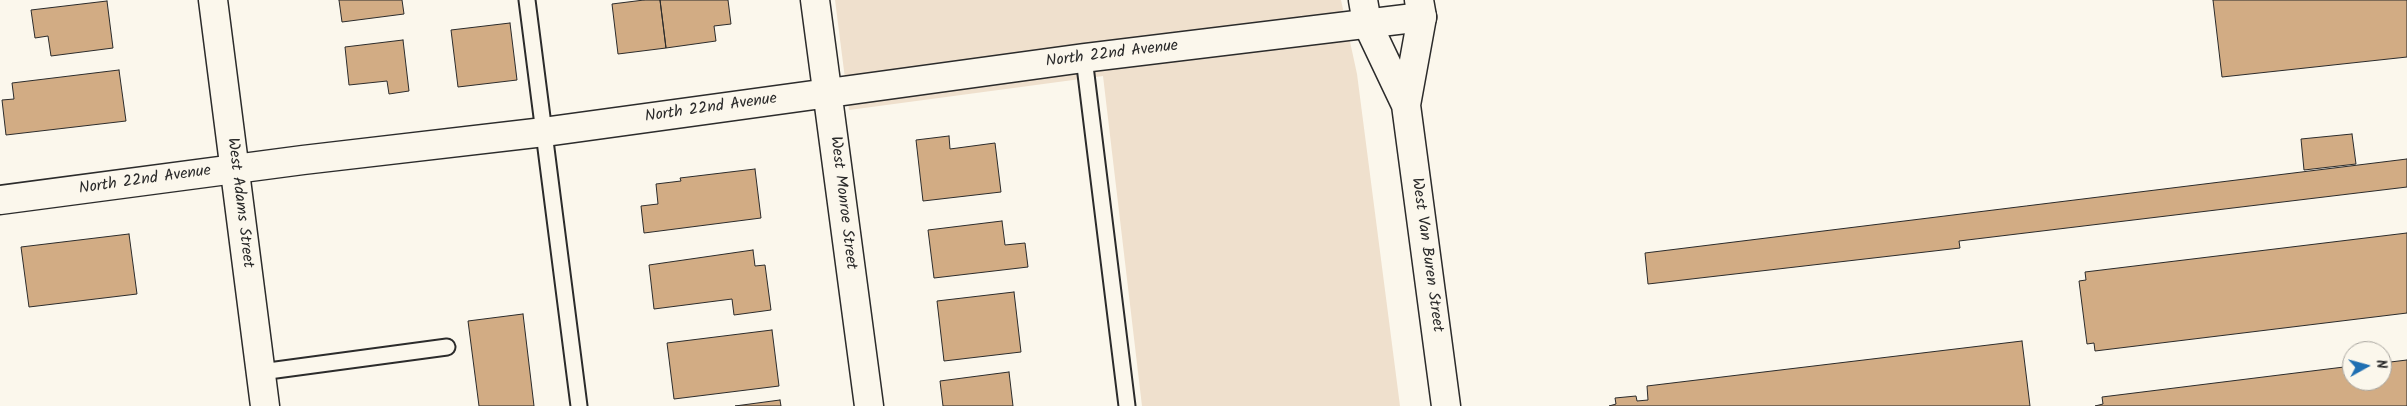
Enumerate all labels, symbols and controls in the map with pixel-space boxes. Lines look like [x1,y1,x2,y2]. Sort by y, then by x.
street label: North 22nd Avenue [1045,37,1179,73]
street label: North 22nd Avenue [644,90,778,128]
street label: West Monroe Street [824,135,860,271]
street label: West Adams Street [221,137,257,269]
street label: North 22nd Avenue [78,162,212,200]
street label: West Van Buren Street [1406,176,1446,334]
north arrow [2342,341,2392,391]
text: N [2369,359,2392,370]

